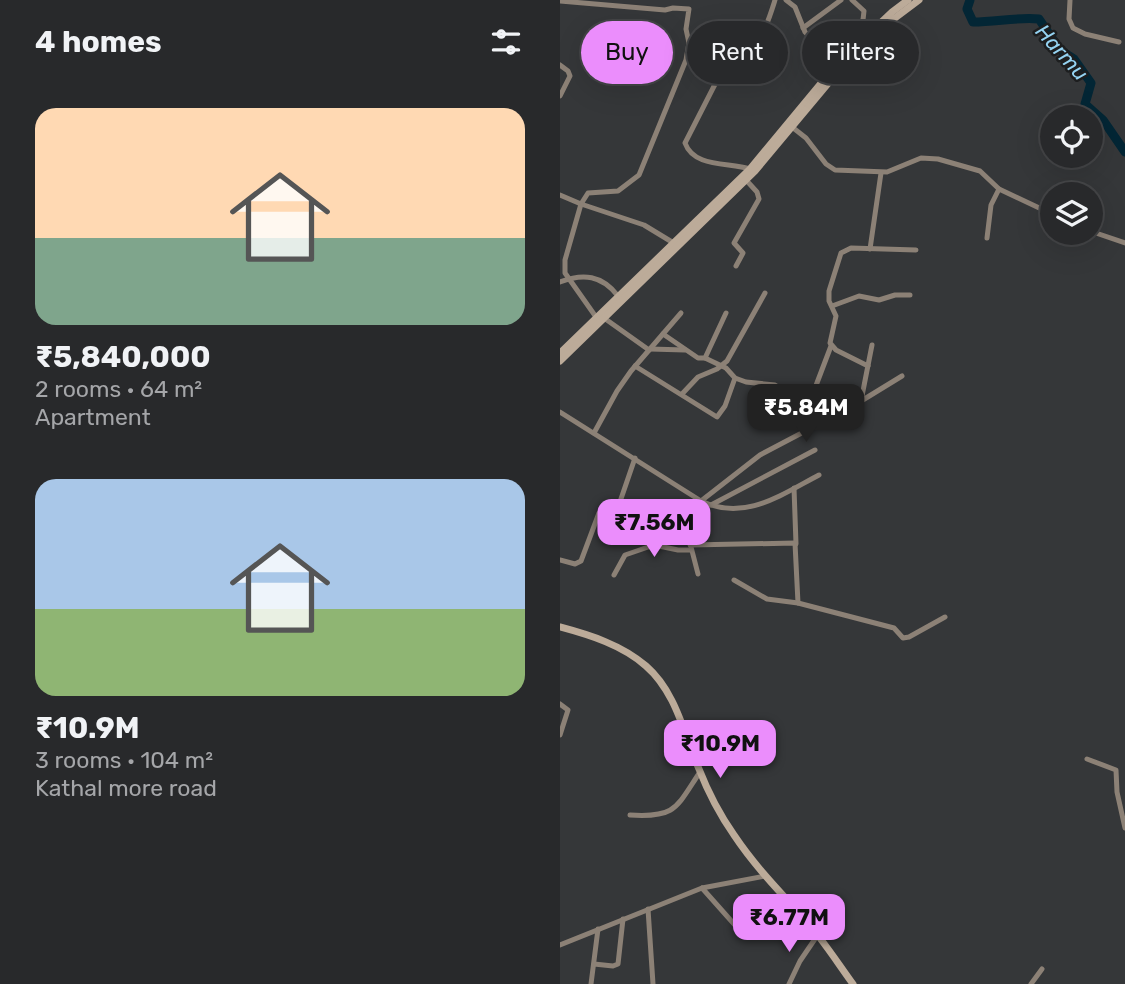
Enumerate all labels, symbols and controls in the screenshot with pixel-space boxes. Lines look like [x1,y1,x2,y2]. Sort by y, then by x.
water label: Harmu [1030,19,1094,85]
chip: Buy [581,21,673,84]
chip: Rent [687,21,788,84]
chip: Filters [802,21,919,84]
icon: filters [487,23,525,61]
text: 4 homes [35,24,162,60]
map controls [1040,105,1103,245]
button: locate [1040,105,1103,168]
icon: home [217,154,343,280]
button: layers [1040,182,1103,245]
text: ₹5,840,000 [35,339,211,375]
text: 2 rooms · 64 m² [35,375,202,403]
pin: ₹5.84M [749,384,863,444]
text: ₹5.84M [763,393,849,421]
text: Apartment [35,403,151,431]
pin: ₹7.56M [597,500,711,559]
text: ₹7.56M [613,508,695,536]
icon: home [217,525,343,651]
text: ₹10.9M [35,710,139,746]
pin: ₹10.9M [663,720,777,780]
text: ₹10.9M [680,729,760,757]
text: 3 rooms · 104 m² [35,746,213,774]
text: Kathal more road [35,774,217,802]
pin: ₹6.77M [732,894,846,954]
text: ₹6.77M [749,903,829,931]

